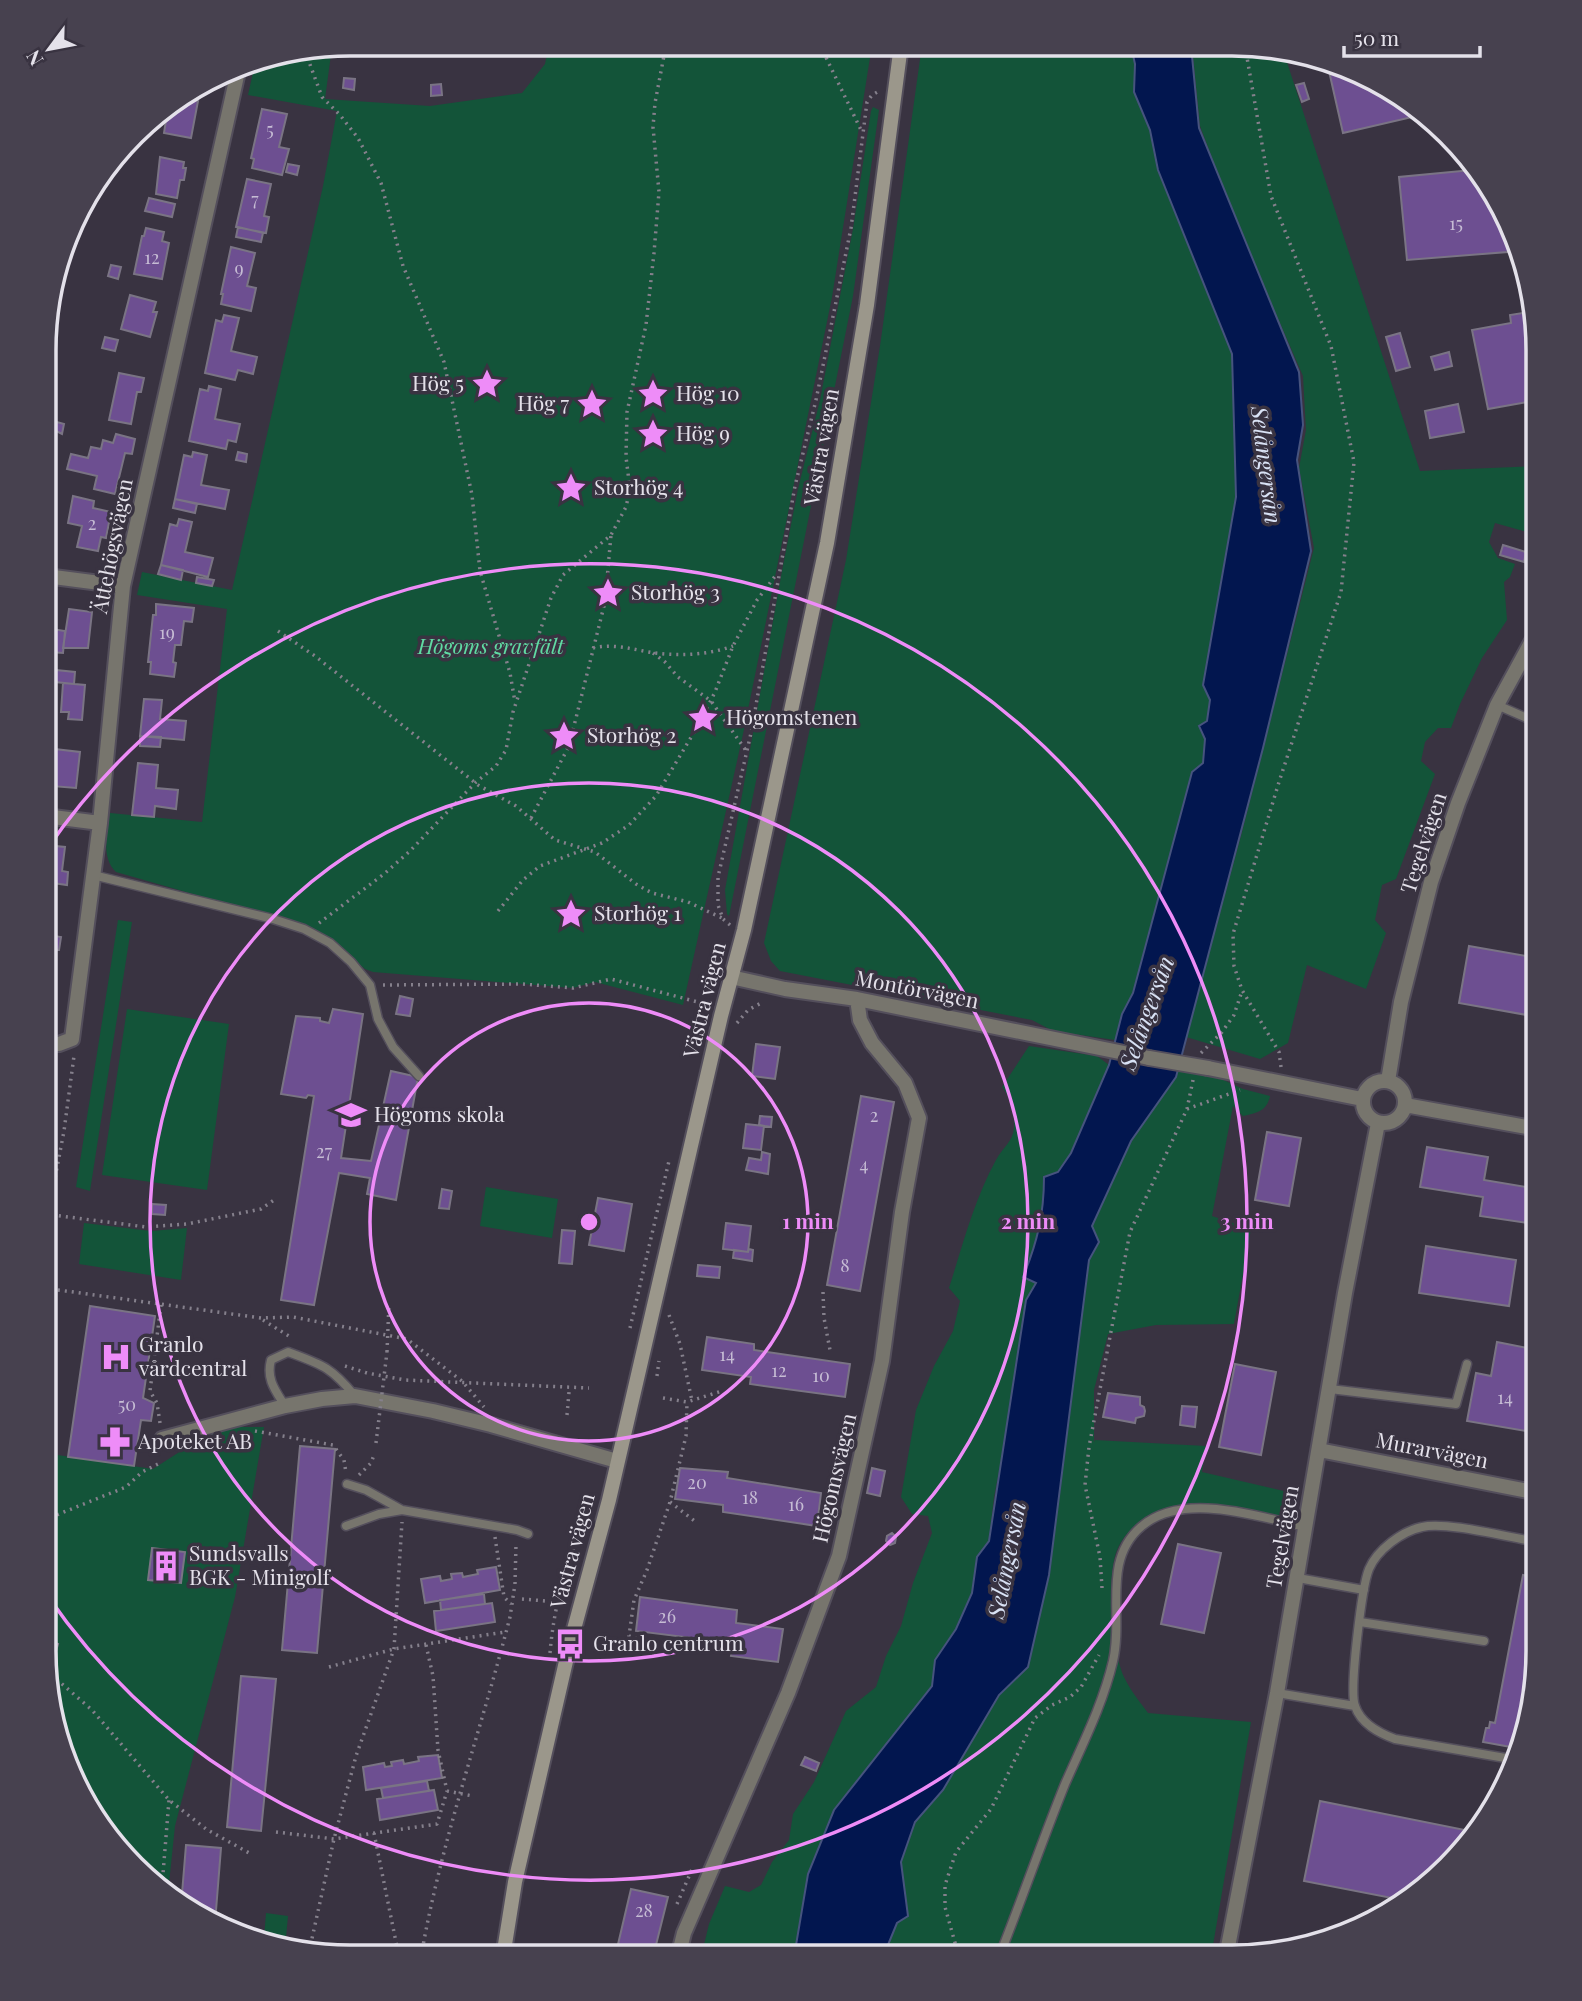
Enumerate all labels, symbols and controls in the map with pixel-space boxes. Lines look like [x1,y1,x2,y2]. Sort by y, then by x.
north arrow [14,14,84,84]
scale bar [1344,14,1480,58]
text: 50 m [1354,23,1400,51]
text: N [19,46,48,71]
house number: 5 [266,117,274,141]
house number: 7 [251,187,259,211]
house number: 15 [1449,211,1463,235]
house number: 12 [144,245,160,269]
house number: 9 [234,256,244,280]
place icon: Hög 5 [470,367,504,401]
place label: Hög 5 [412,368,464,396]
place icon: Hög 10 [636,377,670,411]
place label: Hög 10 [676,378,740,406]
street label: Västra vägen [796,385,844,508]
place icon: Hög 7 [575,387,609,421]
place label: Hög 7 [517,388,569,416]
water label: Selångersån [1245,403,1290,526]
place icon: Hög 9 [636,417,670,451]
place label: Hög 9 [676,418,730,446]
place icon: Storhög 4 [554,471,588,505]
place label: Storhög 4 [594,472,683,500]
street label: Ättehögsvägen [84,475,138,616]
house number: 2 [88,511,96,535]
place icon: Storhög 3 [591,576,625,610]
place label: Storhög 3 [631,577,720,605]
house number: 19 [159,620,175,644]
park label: Högoms gravfält [417,631,565,659]
place icon: Högomstenen [686,701,720,735]
place label: Högomstenen [726,702,858,730]
place icon: Storhög 2 [547,719,581,753]
place label: Storhög 2 [587,720,676,748]
street label: Tegelvägen [1393,788,1452,897]
place icon: Storhög 1 [554,897,588,931]
place label: Storhög 1 [594,898,681,926]
street label: Västra vägen [675,938,731,1061]
water label: Selångersån [1110,952,1180,1074]
street label: Montörvägen [853,962,982,1014]
school or university icon: Högoms skola [334,1098,368,1132]
place label: Högoms skola [374,1099,505,1127]
house number: 2 [870,1103,878,1127]
house number: 27 [316,1139,333,1163]
house number: 4 [860,1152,869,1176]
text: 1 min [782,1206,834,1234]
text: 2 min [1001,1206,1055,1234]
text: 3 min [1220,1206,1274,1234]
centre of rings [577,1210,601,1234]
house number: 8 [840,1253,850,1277]
place label: Granlo vårdcentral [138,1329,247,1381]
hospital icon: Granlo vårdcentral [99,1340,133,1374]
house number: 14 [719,1342,735,1366]
house number: 12 [771,1358,787,1382]
house number: 10 [812,1363,830,1387]
house number: 14 [1497,1385,1513,1409]
house number: 50 [118,1392,136,1416]
street label: Högomsvägen [805,1410,862,1545]
street label: Murarvägen [1374,1424,1491,1474]
pharmacy icon: Apoteket AB [98,1425,132,1459]
place label: Apoteket AB [137,1426,252,1454]
house number: 20 [687,1470,707,1494]
street label: Tegelvägen [1258,1482,1304,1591]
house number: 18 [742,1485,758,1509]
street label: Västra vägen [542,1489,600,1612]
house number: 16 [788,1492,804,1516]
water label: Selångersån [979,1499,1032,1622]
place label: Sundsvalls BGK - Minigolf [189,1538,332,1590]
building icon: Sundsvalls BGK - Minigolf [149,1549,183,1583]
house number: 26 [658,1604,676,1628]
bus stop icon: Granlo centrum [553,1627,587,1661]
place label: Granlo centrum [593,1628,744,1656]
house number: 28 [635,1898,653,1922]

